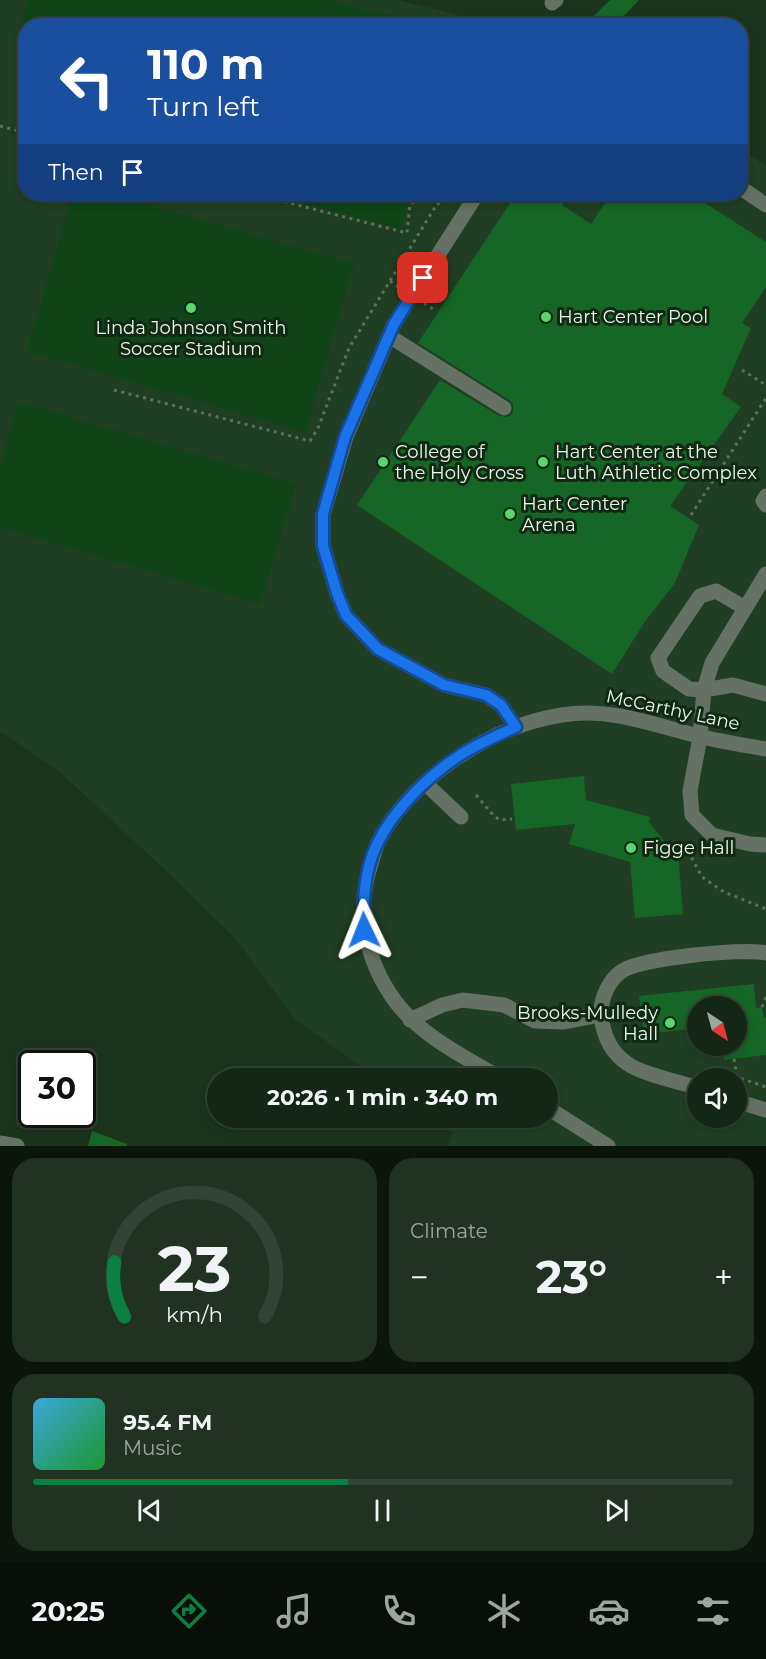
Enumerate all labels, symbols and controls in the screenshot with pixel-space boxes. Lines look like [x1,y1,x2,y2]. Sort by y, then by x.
text: 110 m [147,38,264,90]
icon: left [48,42,126,120]
text: Turn left [147,90,260,123]
icon: arrive [116,156,149,189]
text: Then [48,159,104,186]
pin [397,252,448,303]
icon: arrive [406,261,439,294]
marker: Linda Johnson Smith Soccer Stadium [184,301,198,315]
place label: Hart Center Pool [558,306,708,328]
marker: Hart Center Pool [539,310,553,324]
place label: Linda Johnson Smith Soccer Stadium [95,317,287,360]
place label: College of the Holy Cross [395,441,524,484]
place label: Hart Center at the Luth Athletic Complex [555,441,757,484]
marker: College of the Holy Cross [376,455,390,469]
marker: Hart Center at the Luth Athletic Complex [536,455,550,469]
place label: Hart Center Arena [522,493,627,536]
marker: Hart Center Arena [503,507,517,521]
street label: McCarthy Lane [604,685,742,735]
place label: Figge Hall [643,837,734,859]
marker: Figge Hall [624,841,638,855]
position arrow [332,898,396,962]
north arrow [687,996,747,1056]
map controls [687,996,747,1128]
place label: Brooks-Mulledy Hall [517,1002,658,1045]
marker: Brooks-Mulledy Hall [663,1016,677,1030]
speed limit sign: 30 [18,1050,96,1128]
button: sound [687,1068,747,1128]
text: 20:26 · 1 min · 340 m [267,1084,498,1111]
text: Climate [410,1219,488,1243]
text: 23 [158,1231,231,1307]
text: 23° [536,1249,607,1304]
text: − [410,1257,429,1297]
text: + [714,1257,733,1297]
text: km/h [166,1301,223,1327]
text: 95.4 FM [123,1409,212,1436]
text: Music [123,1436,182,1460]
icon: previous [133,1494,166,1527]
icon: pause [366,1494,399,1527]
icon: next [600,1494,633,1527]
icon: directions [168,1590,210,1632]
icon: music [273,1590,315,1632]
icon: phone [378,1590,420,1632]
icon: climate [483,1590,525,1632]
icon: car [588,1590,630,1632]
icon: filters [692,1590,734,1632]
text: 20:25 [31,1595,105,1628]

